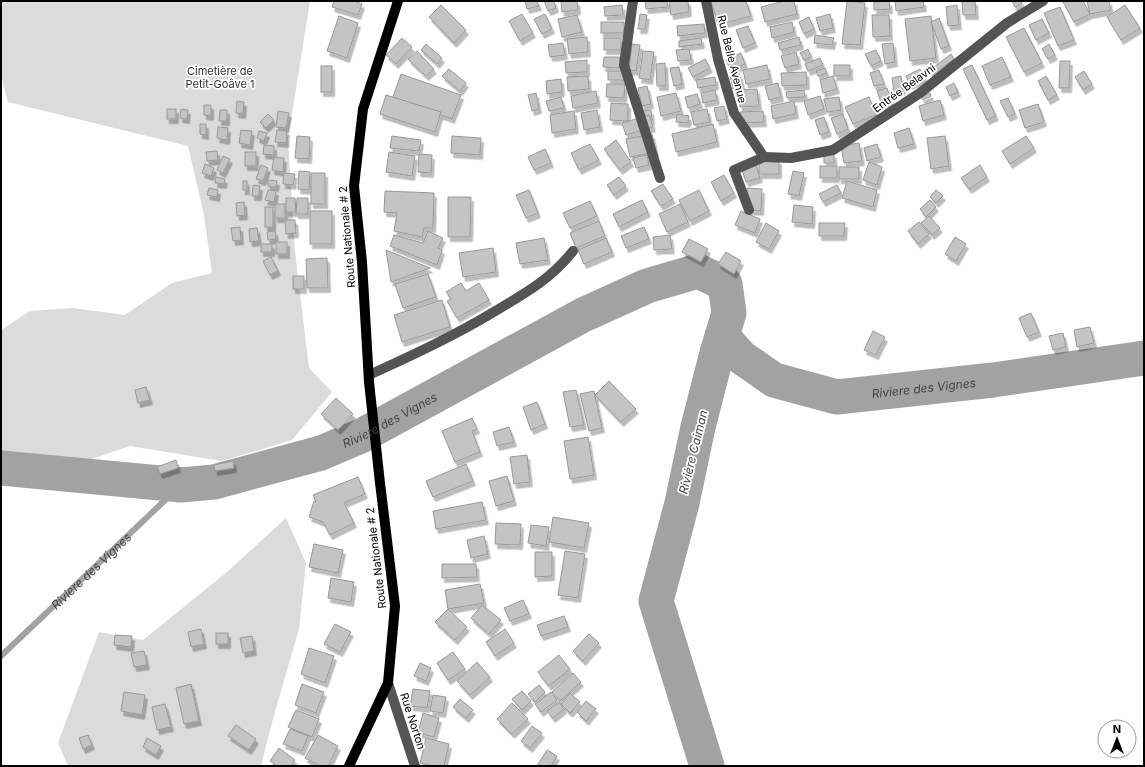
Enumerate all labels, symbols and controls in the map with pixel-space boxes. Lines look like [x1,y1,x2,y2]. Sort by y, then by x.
street label: Rue Belle Avenue [714,14,750,104]
street label: Entrée Belavni [870,61,938,115]
park label: Cimetière de Petit-Goâve 1 [186,64,254,91]
street label: Route Nationale # 2 [336,186,358,288]
water label: Riviere des Vignes [871,374,977,401]
water label: Riviere des Vignes [340,389,439,451]
water label: Rivière Caiman [675,409,711,495]
street label: Route Nationale # 2 [363,507,389,609]
water label: Riviere des Vignes [48,529,134,612]
street label: Rue Norton [397,691,429,751]
north arrow [1097,719,1137,759]
text: N [1113,722,1121,736]

